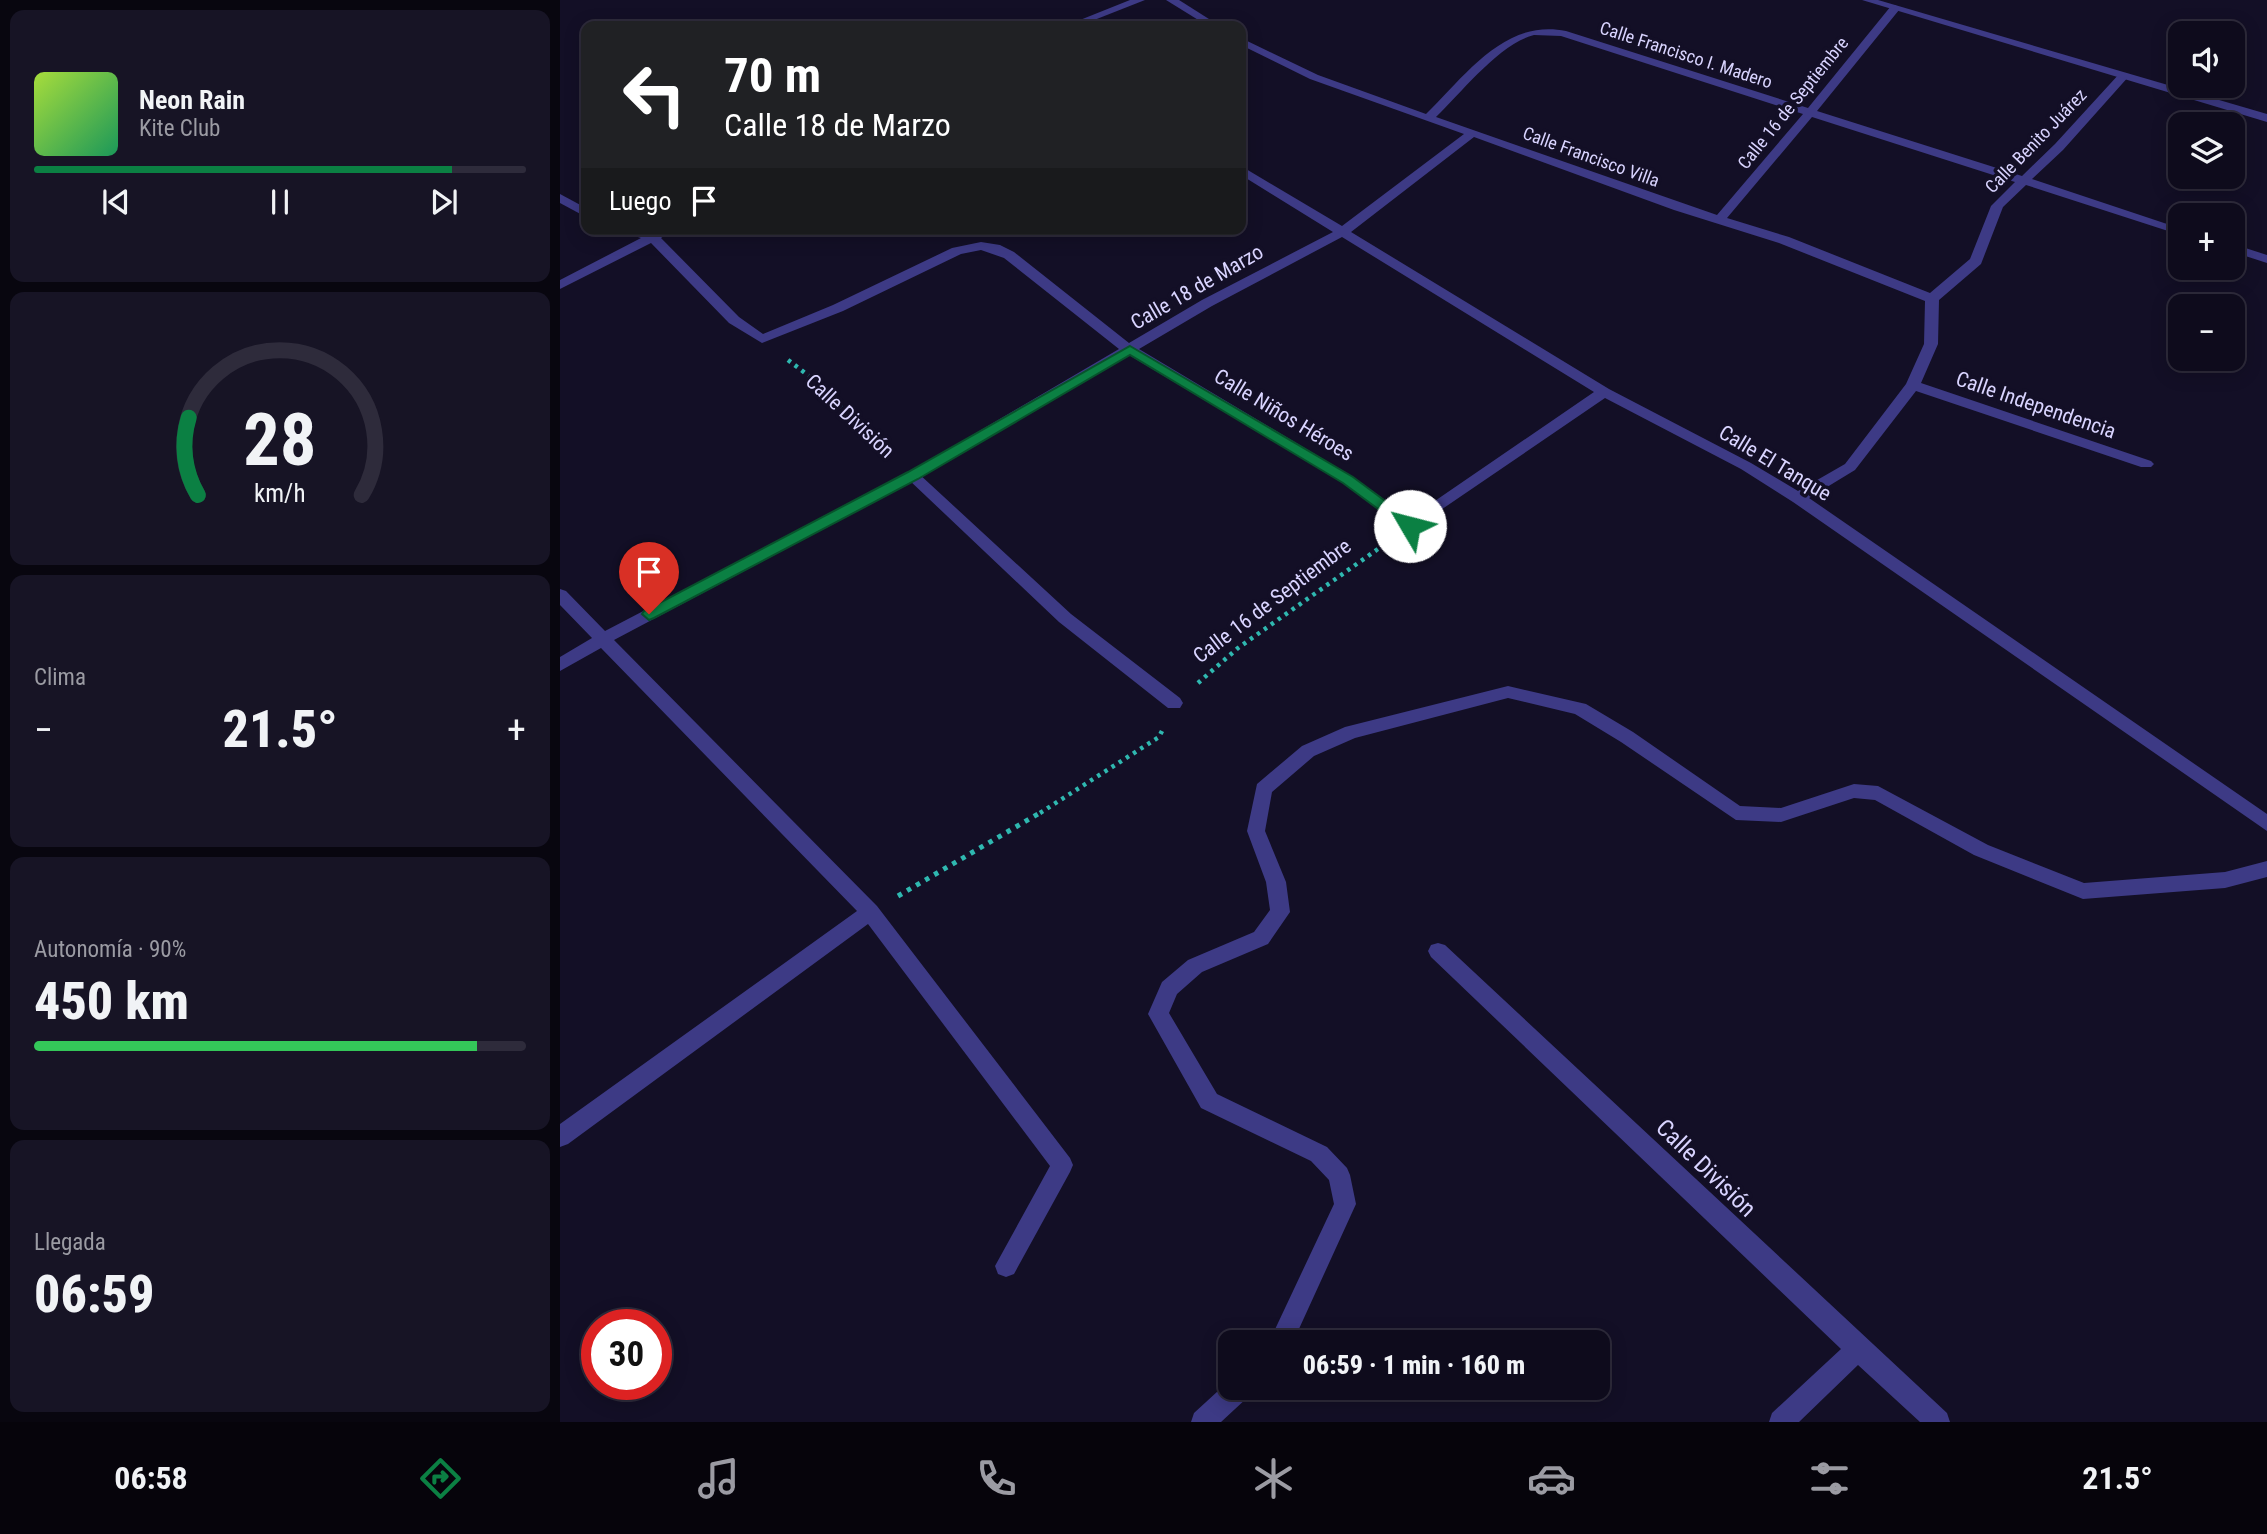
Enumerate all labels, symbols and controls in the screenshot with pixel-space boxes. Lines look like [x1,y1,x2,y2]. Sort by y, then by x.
street label: Calle Francisco I. Madero [1597,17,1775,92]
map controls [2168,21,2245,371]
button: sound [2168,21,2245,98]
street label: Calle 16 de Septiembre [1733,32,1852,173]
text: 70 m [724,47,821,104]
icon: left [609,49,700,140]
street label: Calle Benito Juárez [1981,84,2091,197]
text: Neon Rain [139,85,245,115]
text: Calle 18 de Marzo [724,106,951,144]
button: layers [2168,112,2245,189]
text: Kite Club [139,115,220,142]
street label: Calle Francisco Villa [1520,122,1662,191]
icon: arrive [685,182,723,220]
icon: previous [97,183,135,221]
icon: pause [261,183,299,221]
icon: next [425,183,463,221]
text: Luego [609,186,671,216]
button: + [2168,203,2245,280]
street label: Calle 18 de Marzo [1127,239,1267,335]
button: − [2168,294,2245,371]
street label: Calle Niños Héroes [1210,364,1358,466]
street label: Calle Independencia [1953,366,2119,444]
street label: Calle División [801,369,899,463]
text: 28 [243,397,317,483]
street label: Calle El Tanque [1715,420,1835,506]
text: km/h [254,478,306,507]
position arrow [1373,489,1447,563]
street label: Calle 16 de Septiembre [1188,534,1356,668]
pin [619,542,679,614]
icon: arrive [630,553,668,591]
text: Clima [34,664,86,691]
text: 21.5° [222,699,338,760]
text: − [34,708,53,752]
text: + [507,708,526,752]
text: Autonomía · 90% [34,936,186,963]
text: 450 km [34,971,189,1032]
street label: Calle División [1650,1113,1762,1223]
text: Llegada [34,1229,106,1256]
text: 06:59 [34,1264,154,1325]
speed limit sign: 30 [581,1309,672,1400]
text: 06:59 · 1 min · 160 m [1303,1350,1525,1380]
icon: directions [416,1454,465,1503]
icon: music [694,1454,743,1503]
icon: phone [972,1454,1021,1503]
icon: climate [1249,1454,1298,1503]
icon: car [1527,1454,1576,1503]
icon: filters [1805,1454,1854,1503]
text: 06:58 [114,1459,188,1497]
text: 21.5° [2082,1459,2153,1497]

